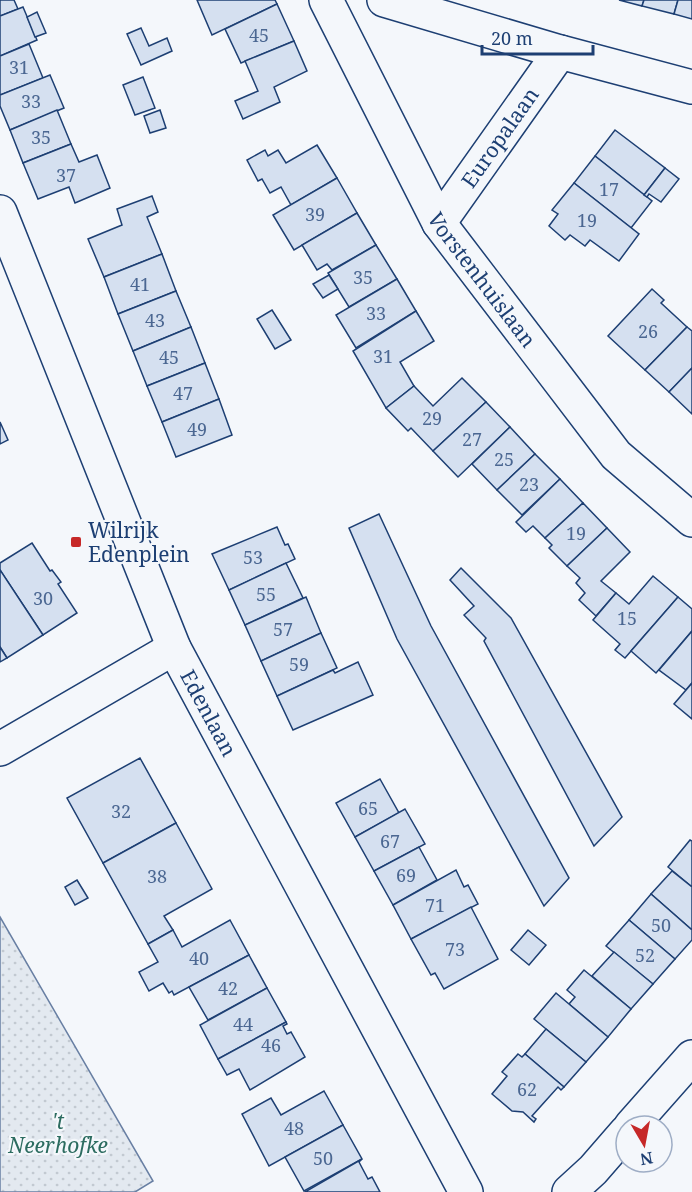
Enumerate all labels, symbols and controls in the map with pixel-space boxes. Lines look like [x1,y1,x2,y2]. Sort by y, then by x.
scale bar [482,18,593,56]
house number: 45 [249,23,269,47]
text: 20 m [491,26,533,50]
house number: 31 [9,55,29,79]
street label: Europalaan [454,81,545,193]
house number: 33 [21,89,41,113]
house number: 35 [31,125,51,149]
house number: 37 [56,163,76,187]
house number: 17 [599,177,619,201]
house number: 39 [305,202,325,226]
street label: Vorstenhuislaan [422,207,543,353]
house number: 19 [577,208,597,232]
house number: 35 [353,265,373,289]
house number: 41 [130,272,150,296]
house number: 33 [366,301,386,325]
house number: 43 [145,308,165,332]
house number: 26 [638,319,658,343]
house number: 31 [373,344,393,368]
house number: 45 [159,345,179,369]
house number: 47 [173,381,193,405]
house number: 29 [422,406,442,430]
house number: 49 [187,417,207,441]
house number: 27 [462,427,482,451]
house number: 25 [494,447,514,471]
house number: 23 [519,472,539,496]
place label: Wilrijk Edenplein [88,516,190,568]
house number: 19 [566,521,586,545]
marker: Wilrijk Edenplein [69,535,83,549]
house number: 53 [243,545,263,569]
house number: 55 [256,582,276,606]
house number: 30 [33,586,53,610]
house number: 15 [617,606,637,630]
house number: 57 [273,617,293,641]
house number: 59 [289,652,309,676]
street label: Edenlaan [174,665,243,761]
house number: 65 [358,796,378,820]
house number: 32 [111,799,131,823]
house number: 67 [380,829,400,853]
house number: 69 [396,863,416,887]
house number: 38 [147,864,167,888]
house number: 71 [425,893,445,917]
house number: 50 [651,913,671,937]
house number: 73 [445,937,465,961]
house number: 52 [635,943,655,967]
house number: 40 [189,946,209,970]
house number: 42 [218,976,238,1000]
house number: 44 [233,1012,253,1036]
house number: 46 [261,1033,281,1057]
house number: 62 [517,1077,537,1101]
park label: 't Neerhofke [7,1107,108,1159]
north arrow [614,1114,674,1174]
house number: 48 [284,1116,304,1140]
house number: 50 [313,1146,333,1170]
text: N [638,1147,655,1171]

